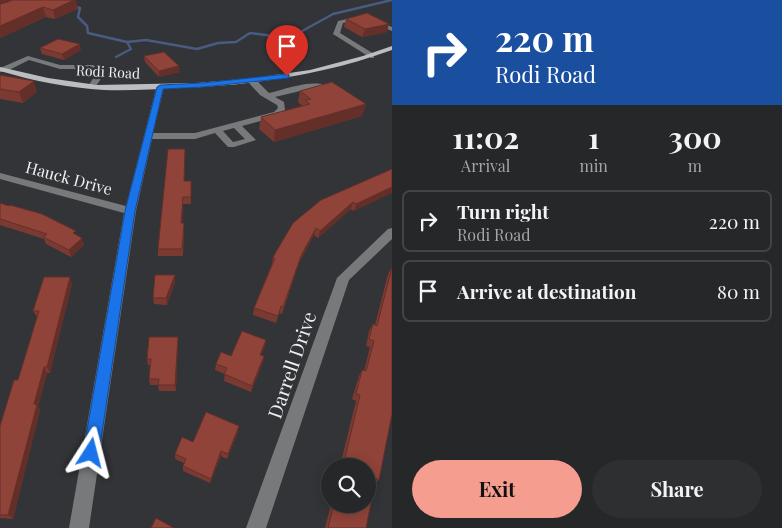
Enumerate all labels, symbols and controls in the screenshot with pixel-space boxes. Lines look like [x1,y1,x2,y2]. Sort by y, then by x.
text: 220 m [495,14,594,61]
icon: right [412,20,477,85]
pin [266,25,308,76]
icon: arrive [273,32,301,60]
text: Rodi Road [495,59,596,89]
street label: Rodi Road [75,60,141,83]
text: 11:02 [452,117,519,157]
text: 1 [588,117,599,157]
text: 300 [668,117,722,157]
text: Arrival [461,155,510,176]
text: min [579,155,608,176]
text: m [688,155,702,176]
street label: Hauck Drive [24,156,115,199]
text: Turn right [457,198,549,224]
icon: right [414,207,442,235]
text: 220 m [709,208,760,234]
text: Rodi Road [457,224,531,245]
icon: arrive [414,277,442,305]
text: Arrive at destination [457,278,637,304]
text: 80 m [717,278,760,304]
street label: Darrell Drive [261,308,321,422]
position arrow [64,426,116,478]
map controls [321,458,376,513]
button: search [321,458,376,513]
button: Exit [412,460,582,518]
button: Share [592,460,762,518]

